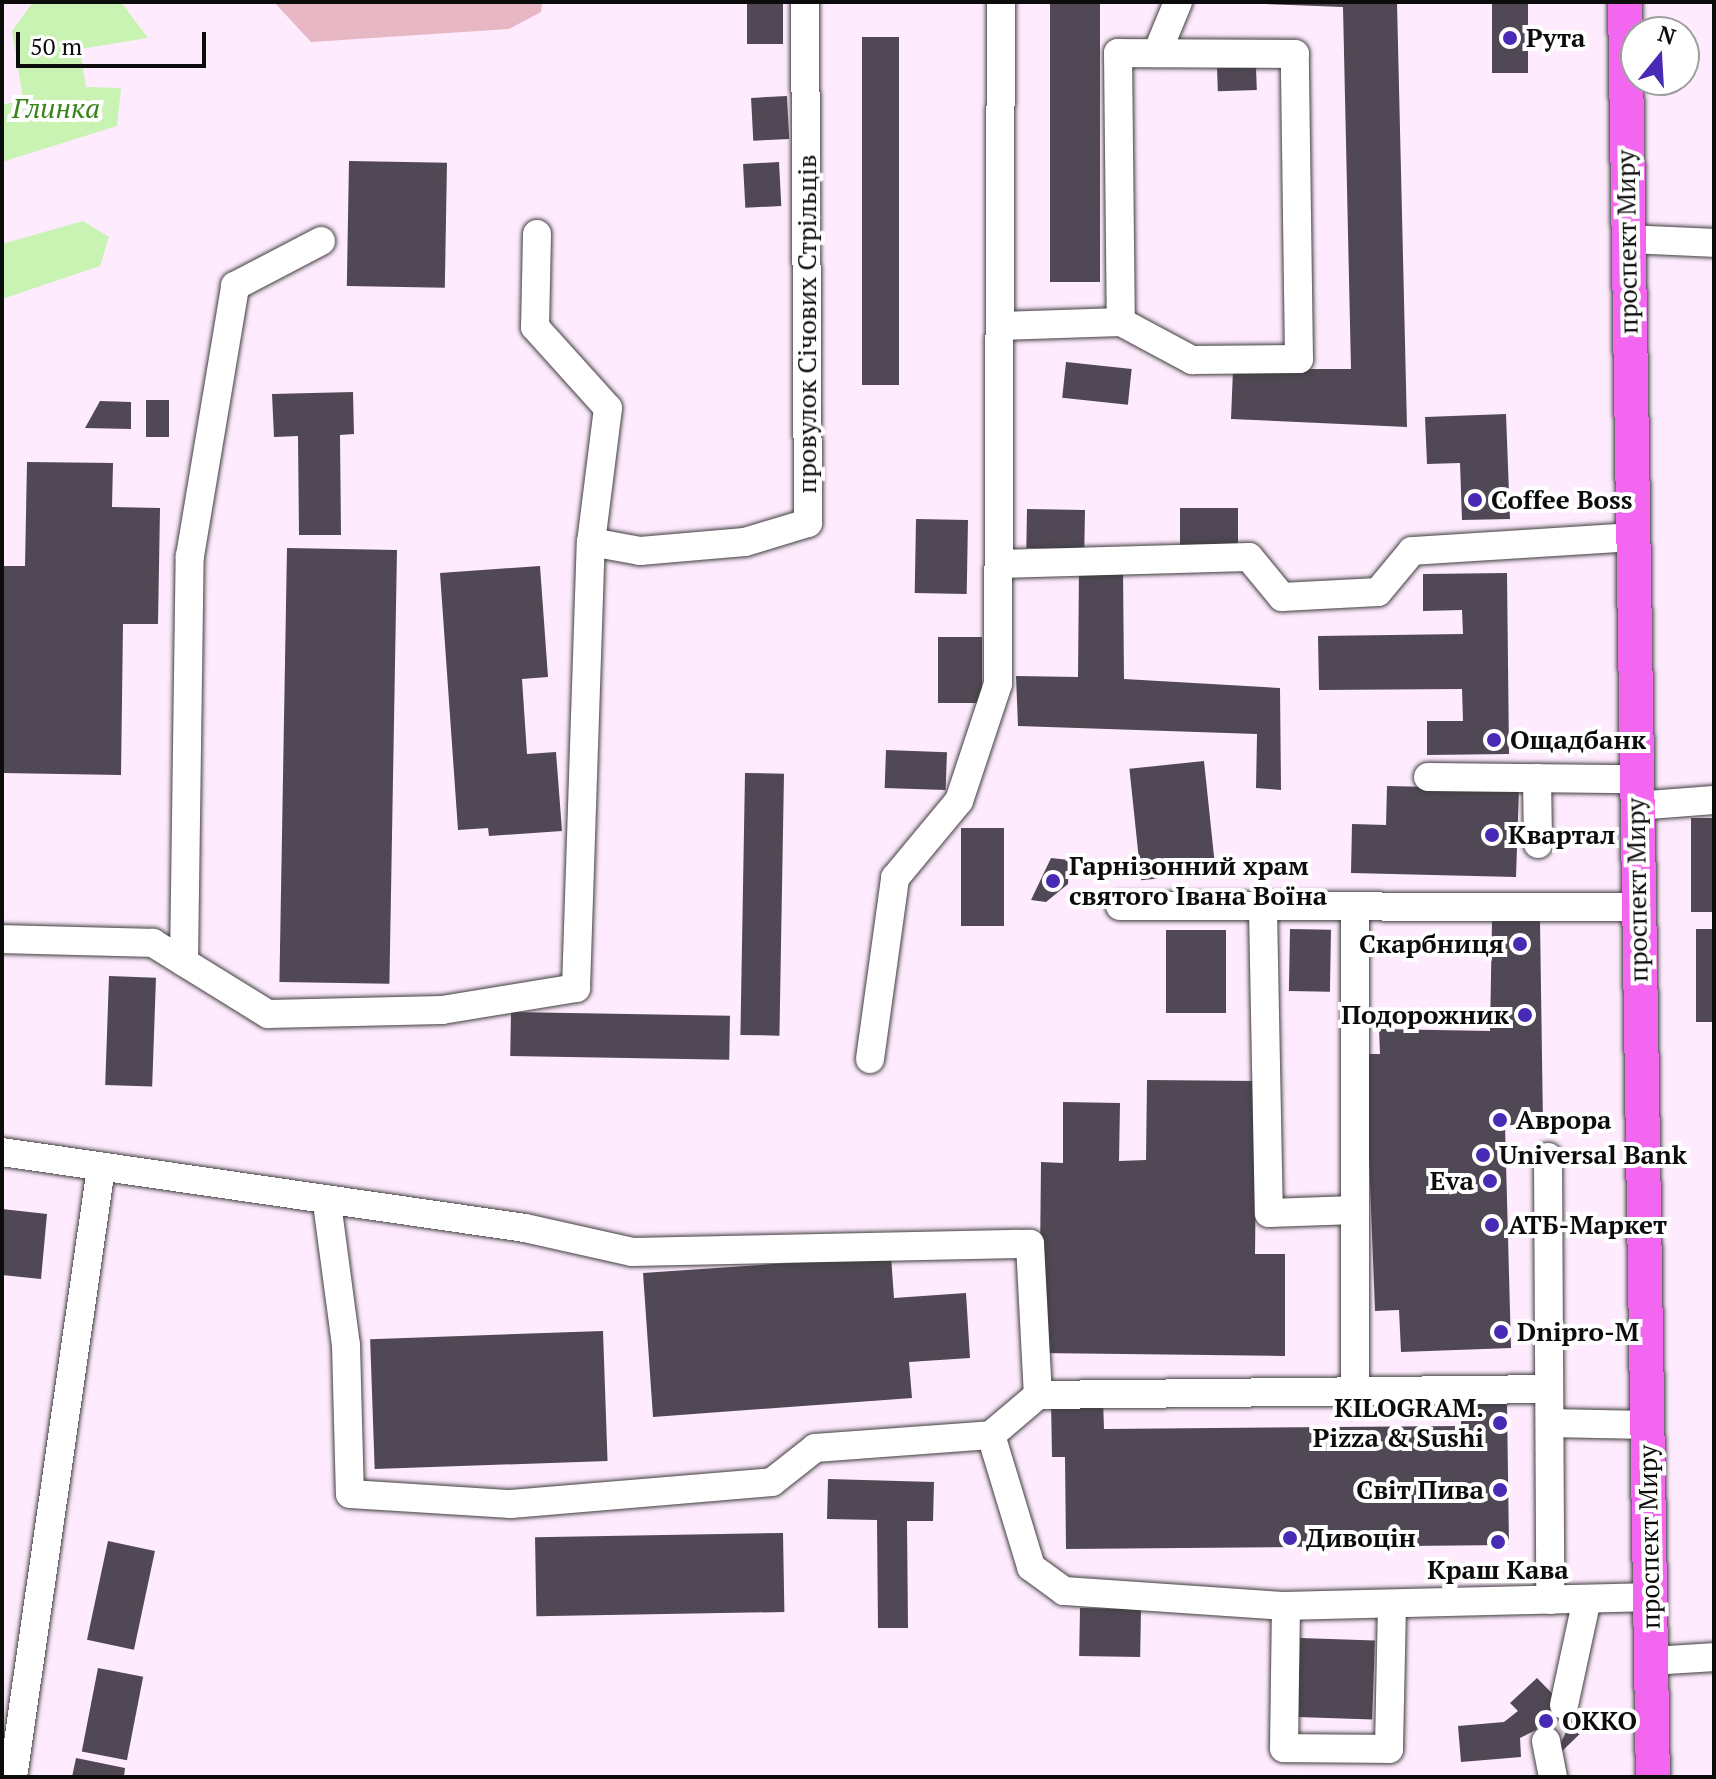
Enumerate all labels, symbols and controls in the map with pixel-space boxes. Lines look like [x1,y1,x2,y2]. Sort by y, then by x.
scale bar [20,16,210,66]
north arrow [1620,16,1700,96]
text: N [1655,18,1679,51]
place label: Рута [1526,22,1586,54]
marker: Рута [1501,29,1519,47]
text: 50 m [30,30,82,62]
water label: Глинка [12,91,100,125]
street label: проспект Миру [1610,149,1644,335]
street label: провулок Січових Стрільців [791,154,823,494]
place label: Coffee Boss [1491,484,1633,516]
marker: Coffee Boss [1466,491,1484,509]
place label: Ощадбанк [1510,724,1646,756]
marker: Ощадбанк [1485,731,1503,749]
street label: проспект Миру [1620,797,1654,983]
place label: Квартал [1508,819,1615,851]
marker: Квартал [1483,826,1501,844]
place label: Гарнізонний храм святого Івана Воїна [1069,850,1327,912]
marker: Гарнізонний храм святого Івана Воїна [1044,872,1062,890]
place label: Скарбниця [1359,928,1504,960]
marker: Скарбниця [1511,935,1529,953]
place label: Подорожник [1341,999,1509,1031]
marker: Подорожник [1516,1006,1534,1024]
place label: Аврора [1516,1104,1611,1136]
marker: Аврора [1491,1111,1509,1129]
place label: Universal Bank [1499,1139,1687,1171]
marker: Universal Bank [1474,1146,1492,1164]
place label: Eva [1430,1165,1474,1197]
marker: Eva [1481,1172,1499,1190]
place label: АТБ-Маркет [1508,1209,1667,1241]
marker: АТБ-Маркет [1483,1216,1501,1234]
place label: Dnipro-M [1517,1316,1639,1348]
marker: Dnipro-M [1492,1323,1510,1341]
place label: KILOGRAM. Pizza & Sushi [1313,1392,1484,1454]
marker: KILOGRAM. Pizza & Sushi [1491,1414,1509,1432]
street label: проспект Миру [1632,1444,1666,1630]
place label: Світ Пива [1356,1474,1484,1506]
marker: Світ Пива [1491,1481,1509,1499]
place label: Дивоцін [1306,1522,1416,1554]
marker: Дивоцін [1281,1529,1299,1547]
marker: Краш Кава [1489,1533,1507,1551]
place label: Краш Кава [1427,1554,1569,1586]
place label: ОККО [1562,1705,1637,1737]
marker: ОККО [1537,1712,1555,1730]

